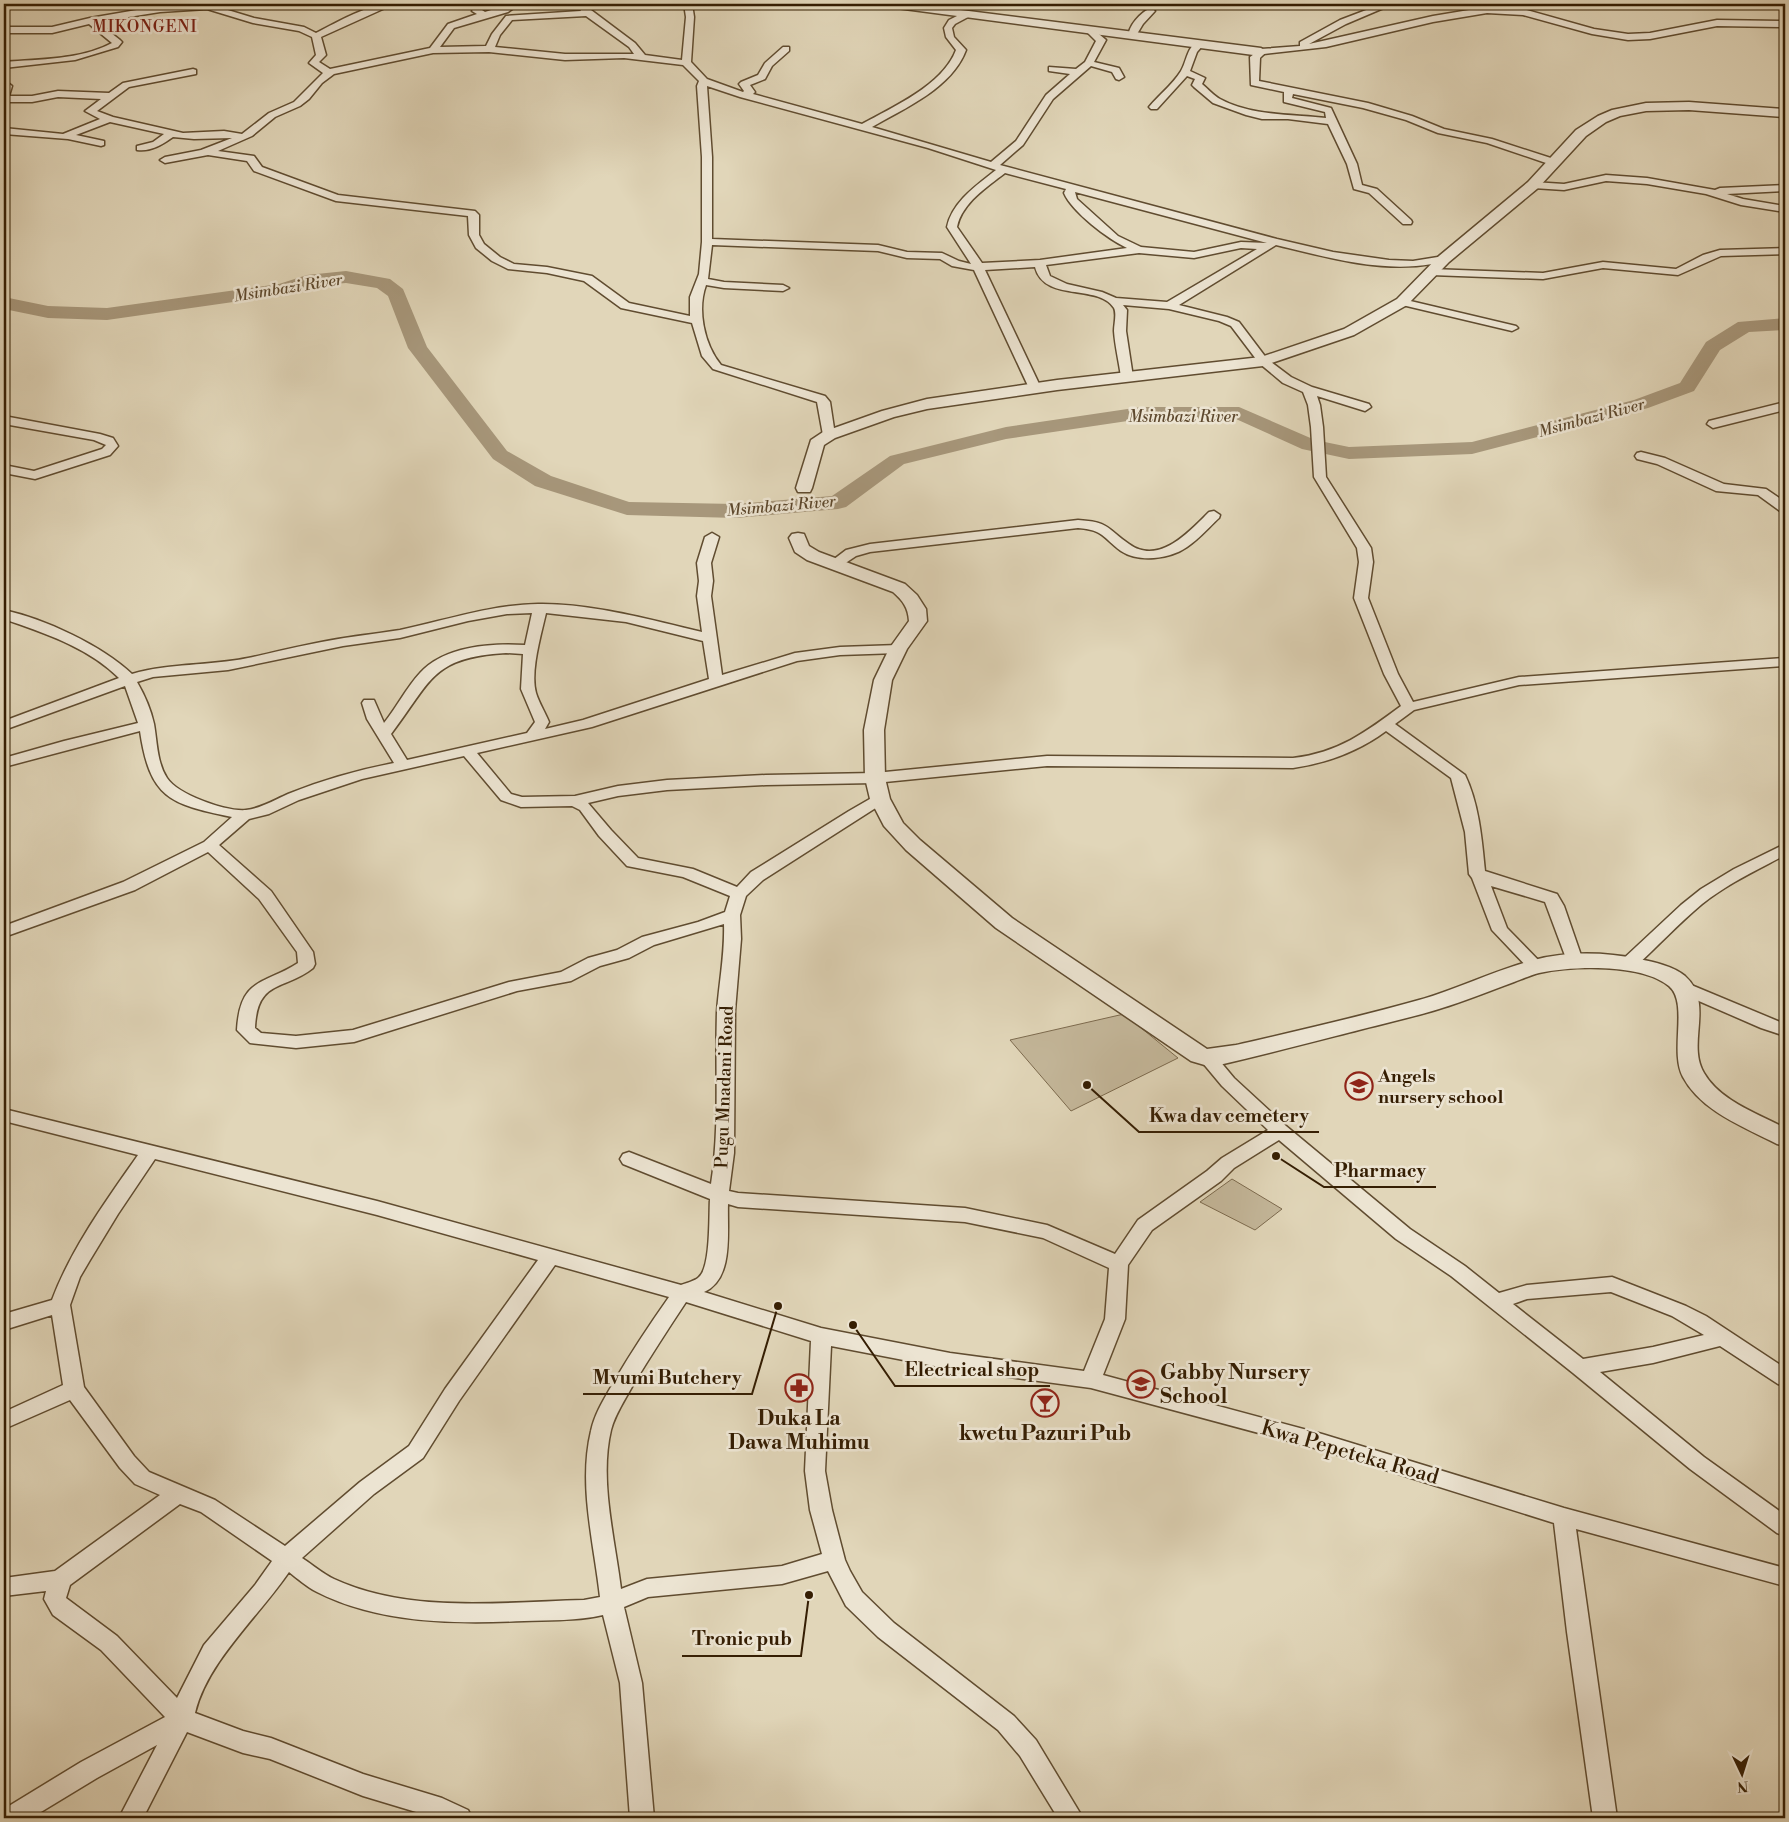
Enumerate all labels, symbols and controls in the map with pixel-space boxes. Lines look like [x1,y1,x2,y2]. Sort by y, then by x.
district label: MIKONGENI [92,17,198,37]
water label: Msimbazi River [232,269,345,306]
water label: Msimbazi River [1536,394,1648,442]
water label: Msimbazi River [1128,407,1239,427]
water label: Msimbazi River [726,491,838,521]
street label: Pugu Mnadani Road [710,1004,739,1169]
place label: Angels nursery school [1377,1065,1503,1109]
school or university icon: Angels nursery school [1344,1071,1374,1101]
callout: Kwa dav cemetery [1139,1098,1319,1132]
text: Kwa dav cemetery [1149,1104,1309,1128]
callout: Pharmacy [1324,1153,1436,1187]
text: Pharmacy [1334,1159,1427,1183]
callout: Electrical shop [895,1352,1050,1386]
text: Electrical shop [905,1358,1039,1382]
callout: Mvumi Butchery [583,1360,752,1394]
place label: Gabby Nursery School [1160,1360,1310,1410]
text: Mvumi Butchery [592,1366,742,1390]
school or university icon: Gabby Nursery School [1126,1369,1156,1399]
pharmacy icon: Duka La Dawa Muhimu [784,1373,814,1403]
bar icon: kwetu Pazuri Pub [1030,1388,1060,1418]
place label: Duka La Dawa Muhimu [728,1406,870,1456]
street label: Kwa Pepeteka Road [1258,1415,1442,1491]
place label: kwetu Pazuri Pub [959,1421,1131,1447]
callout: Tronic pub [682,1622,801,1656]
text: Tronic pub [692,1627,792,1651]
north arrow [1716,1750,1766,1800]
text: N [1737,1777,1749,1795]

